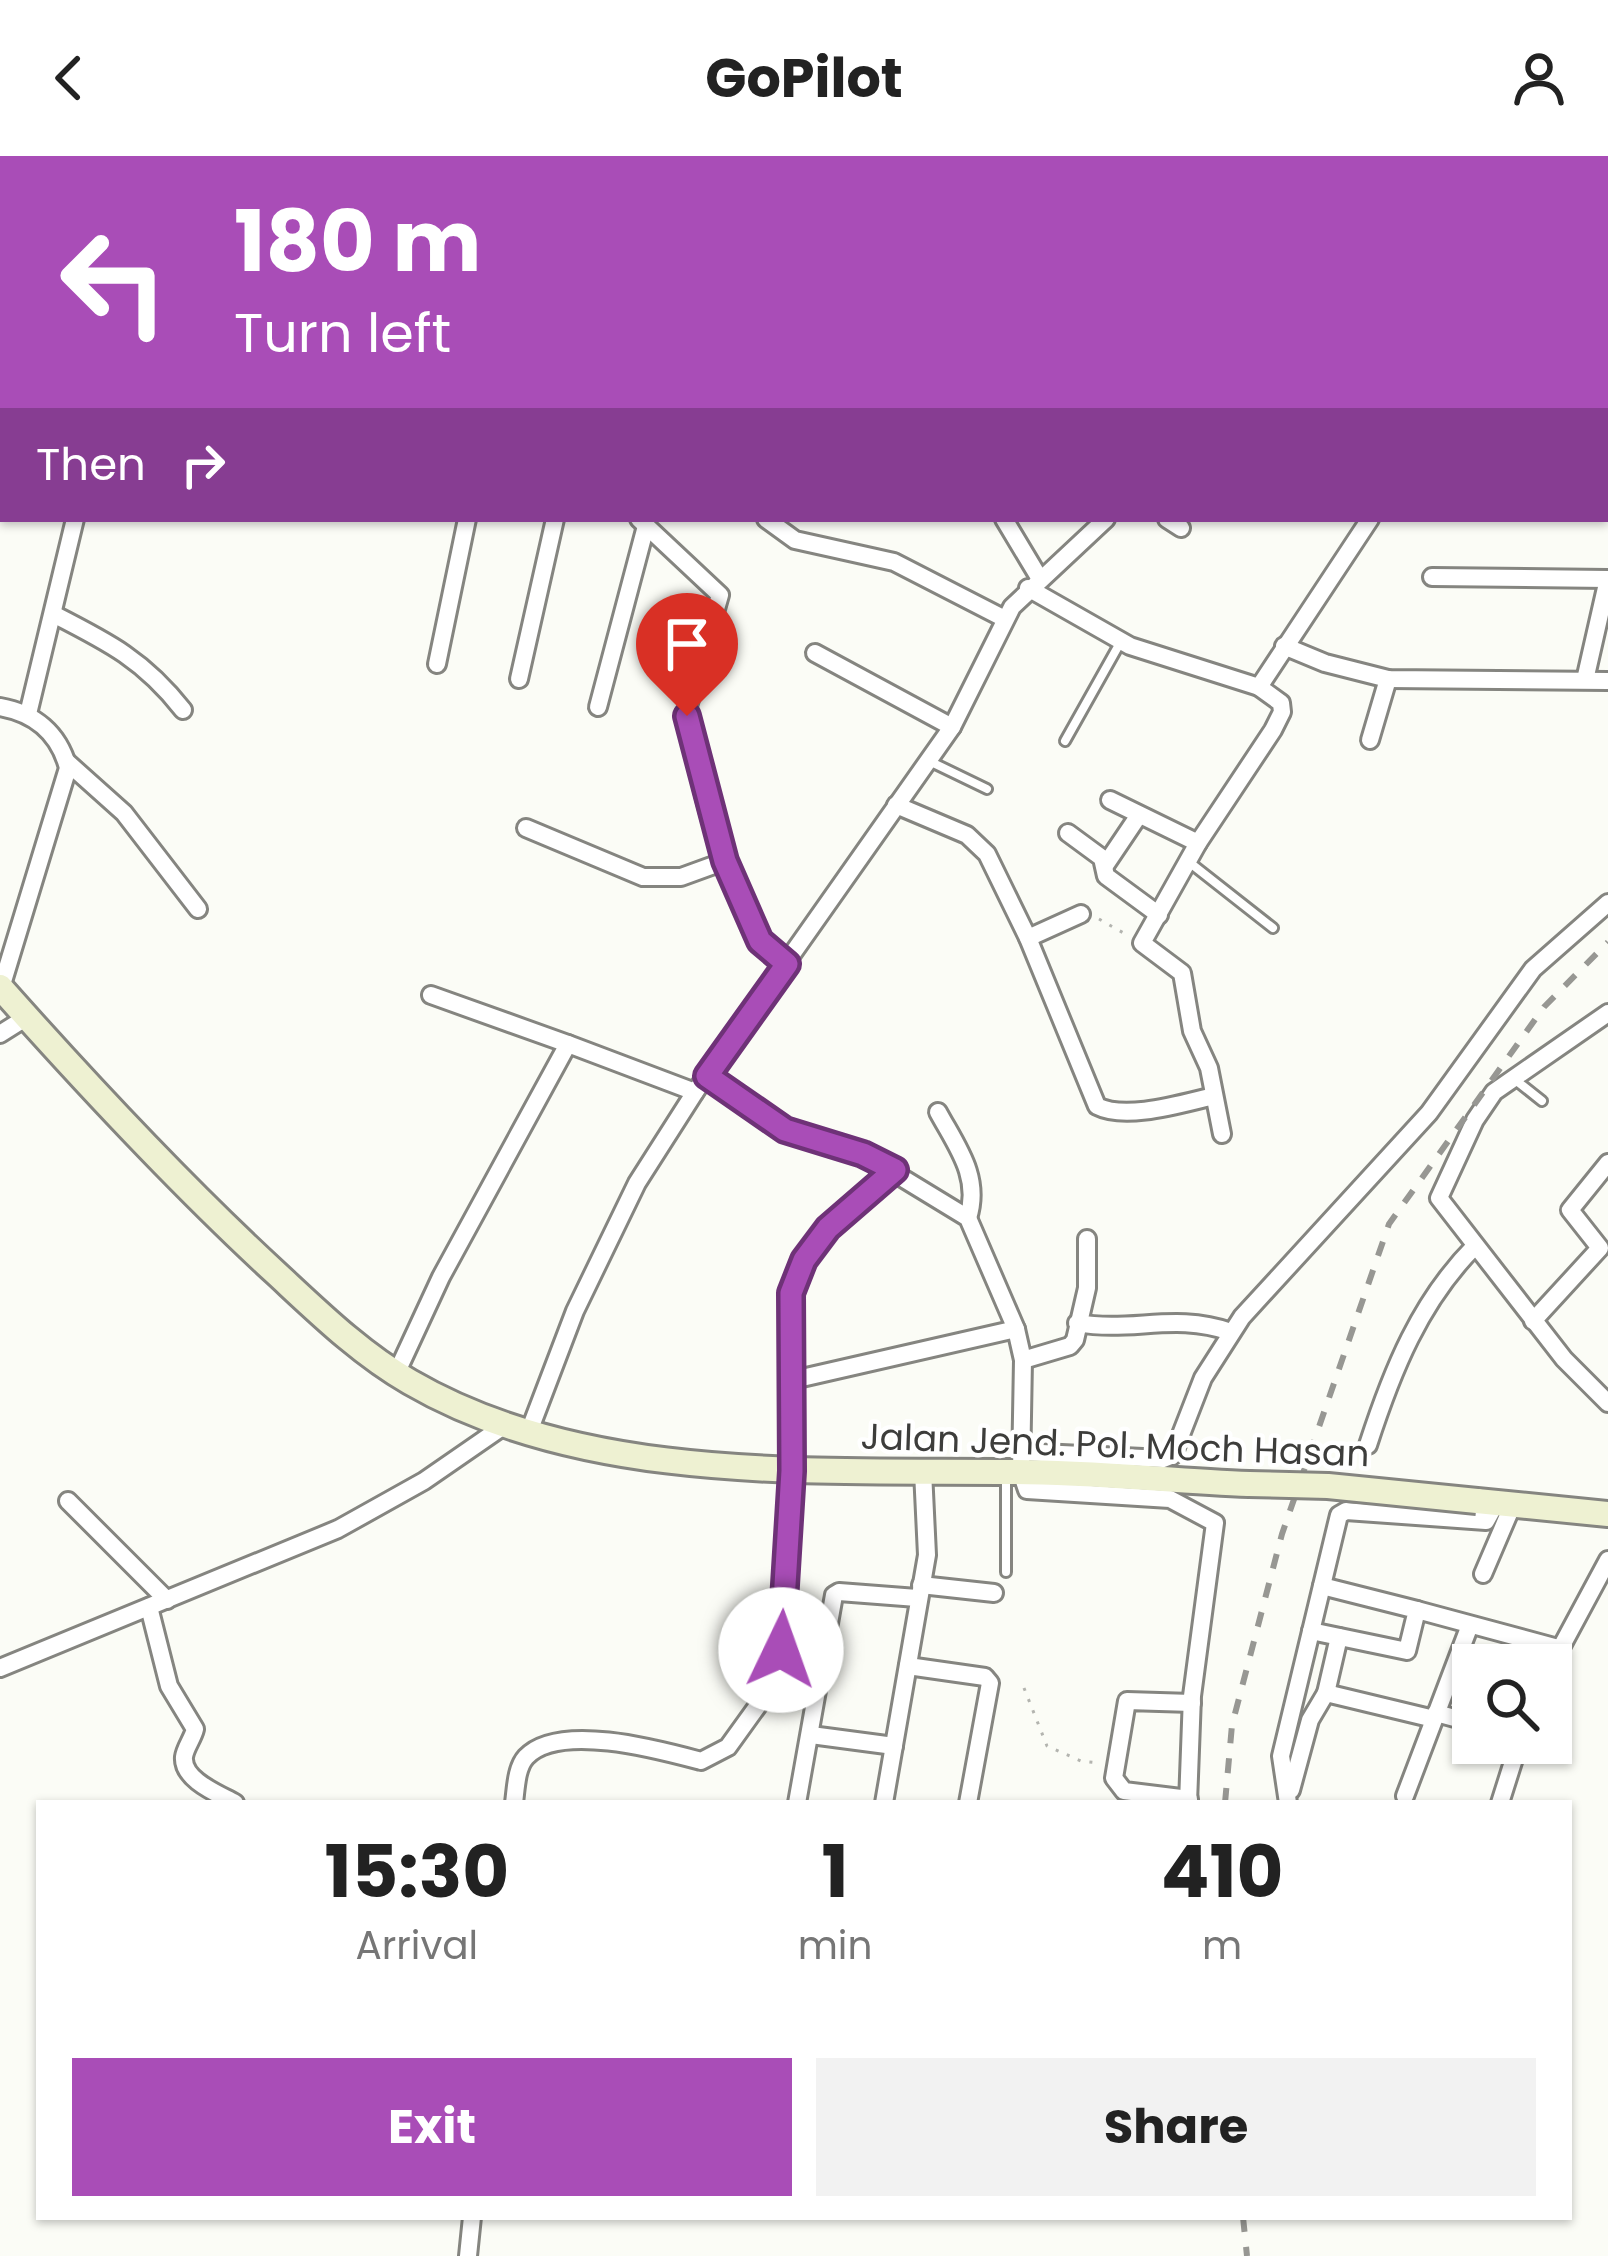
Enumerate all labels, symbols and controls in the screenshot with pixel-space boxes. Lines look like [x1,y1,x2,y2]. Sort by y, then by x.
text: GoPilot [705,40,903,116]
icon: back [36,45,102,111]
icon: person [1506,45,1572,111]
text: 180 m [234,183,482,300]
icon: left [36,204,192,360]
text: Turn left [234,295,451,371]
icon: right [170,432,236,498]
text: Then [36,433,146,496]
pin [636,593,738,716]
icon: arrive [654,611,720,677]
street label: Jalan Jend. Pol. Moch Hasan [860,1411,1370,1479]
position arrow [718,1587,844,1713]
map controls [1452,1644,1572,1764]
button: search [1452,1644,1572,1764]
text: 15:30 [324,1821,509,1922]
text: 1 [821,1821,849,1922]
text: 410 [1161,1821,1284,1922]
text: Arrival [355,1918,478,1973]
text: min [798,1918,872,1973]
text: m [1202,1918,1242,1973]
button: Exit [72,2058,792,2196]
button: Share [816,2058,1536,2196]

